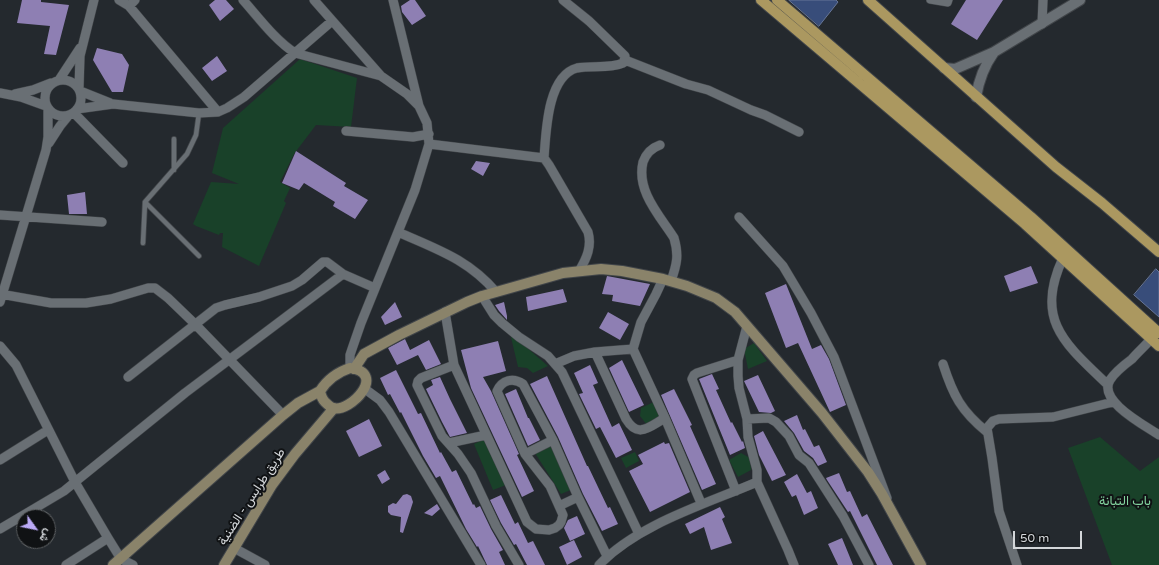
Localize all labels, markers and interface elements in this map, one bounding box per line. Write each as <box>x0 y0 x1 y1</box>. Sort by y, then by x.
street label: طريق طرابس - الضنية <box>215 446 289 548</box>
park label: باب التبانة <box>1099 494 1151 510</box>
north arrow <box>16 509 56 549</box>
scale bar <box>1015 523 1084 549</box>
text: ش <box>37 526 55 544</box>
text: 50 m <box>1020 531 1049 545</box>

